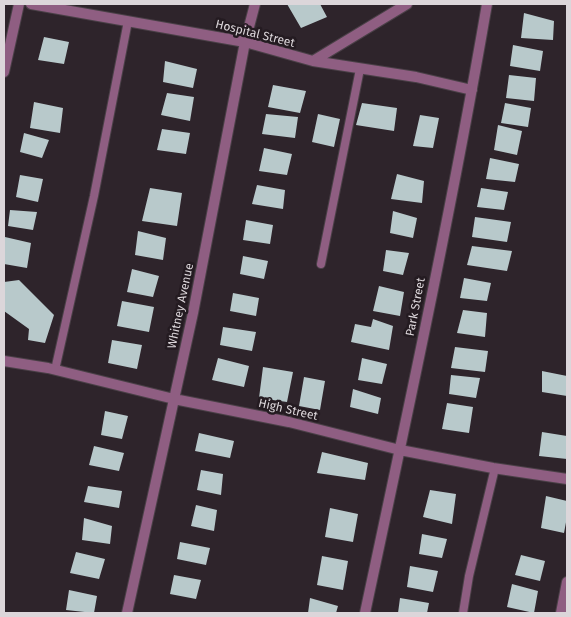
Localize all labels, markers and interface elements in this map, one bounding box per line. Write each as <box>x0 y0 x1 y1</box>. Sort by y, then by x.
street label: Hospital Street <box>214 17 296 51</box>
street label: Whitney Avenue <box>165 262 197 350</box>
street label: Park Street <box>403 276 429 338</box>
street label: High Street <box>257 396 319 424</box>

